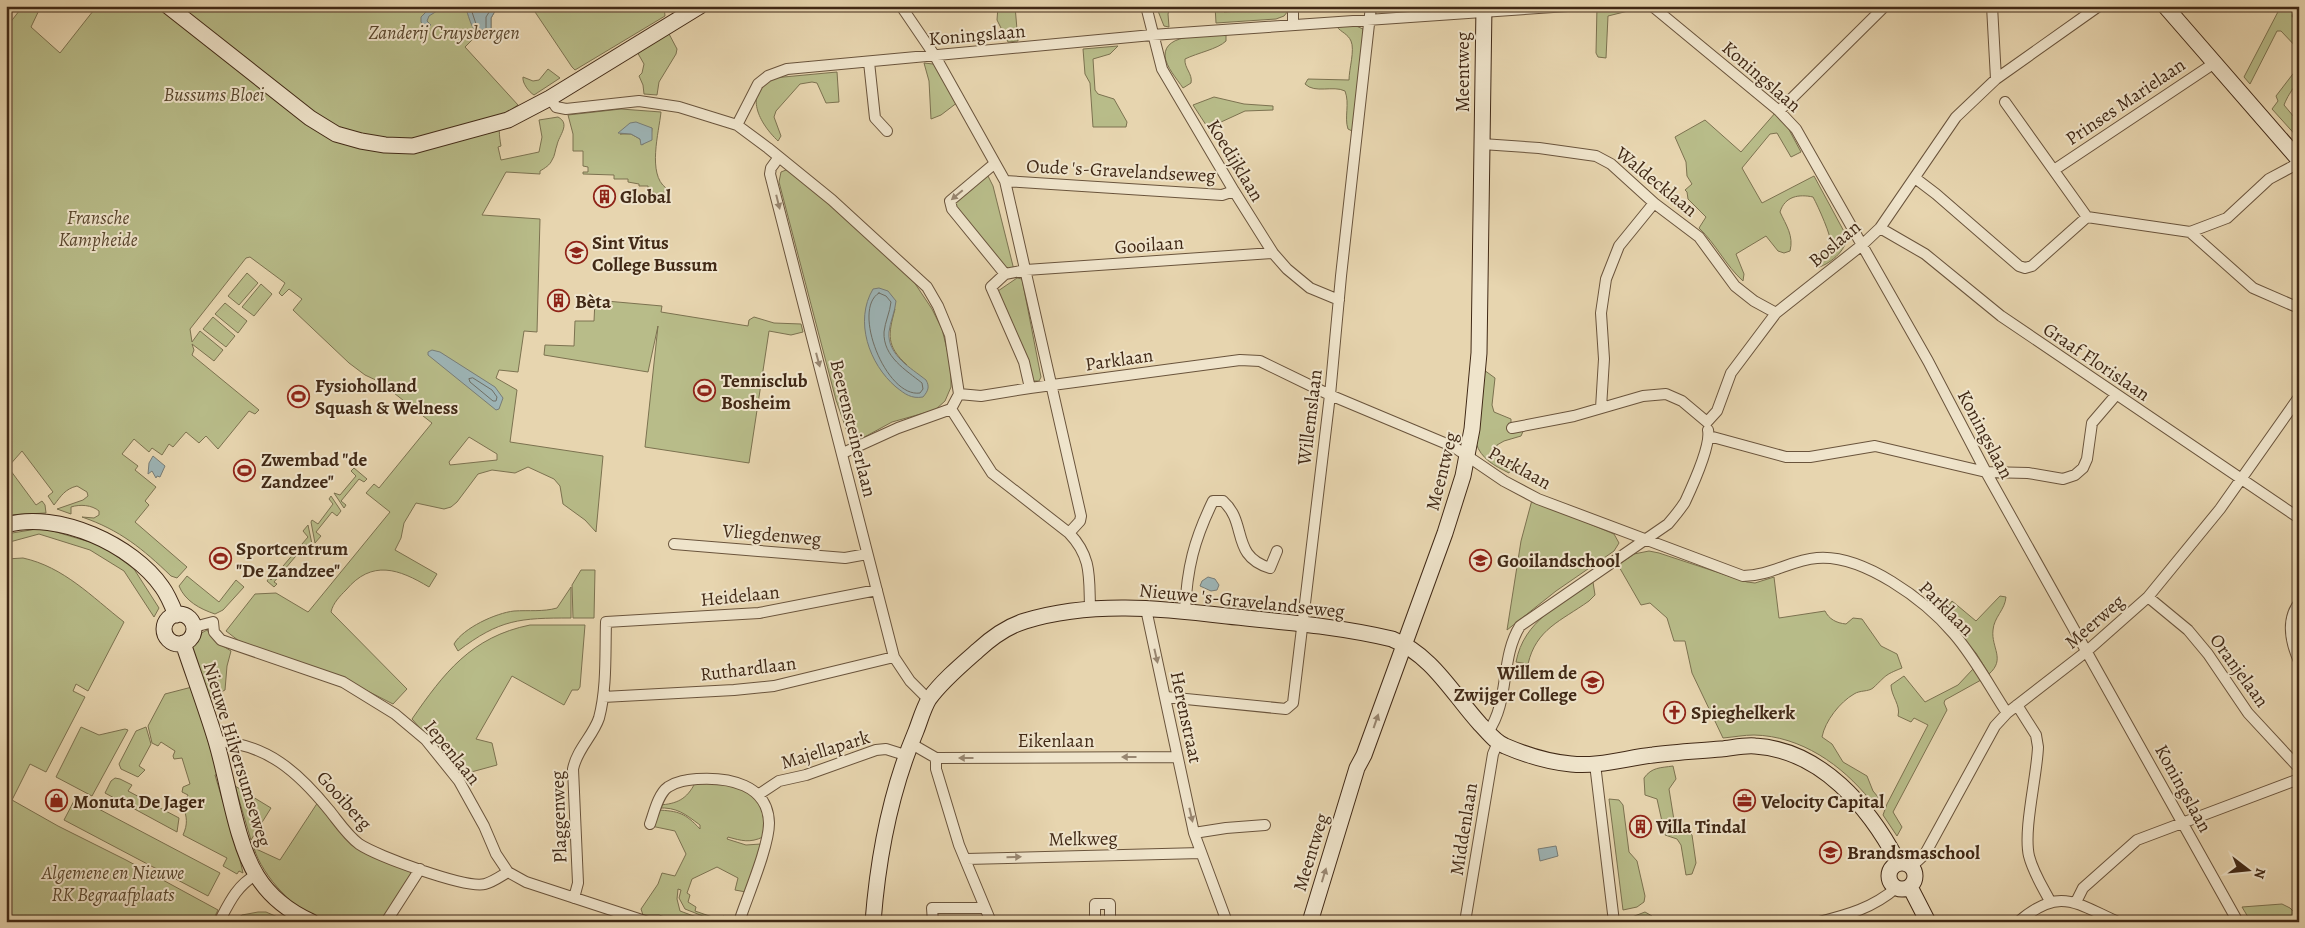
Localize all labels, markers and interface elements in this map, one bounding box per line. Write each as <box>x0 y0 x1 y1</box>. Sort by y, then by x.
street label: Koningslaan <box>928 18 1026 52</box>
park label: Zanderij Cruysbergen <box>368 20 520 46</box>
street label: Meentweg <box>1450 31 1476 112</box>
street label: Koningslaan <box>1716 35 1806 118</box>
street label: Prinses Marielaan <box>2060 52 2191 152</box>
park label: Bussums Bloei <box>163 82 265 108</box>
street label: Koedijklaan <box>1200 114 1270 207</box>
street label: Waldecklaan <box>1609 140 1703 223</box>
street label: Oude 's-Gravelandseweg <box>1026 153 1217 189</box>
building icon: Global <box>592 184 616 208</box>
place label: Global <box>620 184 671 210</box>
one-way arrow <box>951 189 963 200</box>
one-way arrow <box>774 195 782 210</box>
park label: Fransche Kampheide <box>58 205 138 253</box>
street label: Boslaan <box>1803 214 1866 273</box>
place label: Sint Vitus College Bussum <box>592 230 718 278</box>
street label: Gooilaan <box>1114 230 1185 260</box>
school or university icon: Sint Vitus College Bussum <box>564 241 588 265</box>
building icon: Bèta <box>547 289 571 313</box>
place label: Bèta <box>575 289 612 315</box>
street label: Graaf Florislaan <box>2038 316 2155 407</box>
street label: Parklaan <box>1083 342 1155 378</box>
one-way arrow <box>815 352 823 367</box>
street label: Beerensteinerlaan <box>823 357 883 500</box>
place label: Tennisclub Bosheim <box>721 368 808 416</box>
street label: Willemslaan <box>1291 368 1329 467</box>
place label: Fysioholland Squash & Welness <box>315 373 459 421</box>
sports icon: Tennisclub Bosheim <box>693 379 717 403</box>
sports icon: Fysioholland Squash & Welness <box>287 384 311 408</box>
street label: Koningslaan <box>1951 386 2019 483</box>
street label: Meentweg <box>1420 429 1464 513</box>
street label: Parklaan <box>1483 440 1556 496</box>
place label: Zwembad "de Zandzee" <box>261 447 368 495</box>
sports icon: Zwembad "de Zandzee" <box>233 458 257 482</box>
street label: Vliegdenweg <box>721 518 823 552</box>
place label: Sportcentrum "De Zandzee" <box>236 536 348 584</box>
sports icon: Sportcentrum "De Zandzee" <box>208 547 232 571</box>
school or university icon: Gooilandschool <box>1469 548 1493 572</box>
place label: Gooilandschool <box>1497 548 1620 574</box>
street label: Parklaan <box>1913 575 1980 642</box>
street label: Nieuwe 's-Gravelandseweg <box>1138 577 1346 625</box>
street label: Heidelaan <box>699 579 781 613</box>
street label: Meerweg <box>2059 588 2130 655</box>
street label: Oranjelaan <box>2204 628 2275 713</box>
one-way arrow <box>1152 649 1160 664</box>
street label: Ruthardlaan <box>699 650 798 688</box>
street label: Nieuwe Hilversumseweg <box>197 659 278 850</box>
place label: Willem de Zwijger College <box>1454 660 1577 708</box>
street label: Herenstraat <box>1164 669 1208 766</box>
school or university icon: Willem de Zwijger College <box>1581 671 1605 695</box>
church icon: Spieghelkerk <box>1663 700 1687 724</box>
place label: Spieghelkerk <box>1691 700 1795 726</box>
one-way arrow <box>1373 714 1380 729</box>
street label: Iepenlaan <box>418 715 486 791</box>
street label: Majellapark <box>778 724 873 776</box>
street label: Eikenlaan <box>1018 728 1094 754</box>
street label: Koningslaan <box>2148 740 2218 837</box>
one-way arrow <box>1120 753 1136 761</box>
one-way arrow <box>958 754 974 762</box>
street label: Gooiberg <box>311 765 378 836</box>
street label: Plaggenweg <box>544 770 574 864</box>
street label: Middenlaan <box>1444 781 1484 877</box>
shop icon: Monuta De Jager <box>45 789 69 813</box>
place label: Monuta De Jager <box>73 789 205 815</box>
office icon: Velocity Capital <box>1733 789 1757 813</box>
place label: Velocity Capital <box>1760 789 1884 815</box>
one-way arrow <box>1187 808 1195 824</box>
street label: Meentweg <box>1287 810 1335 895</box>
building icon: Villa Tindal <box>1628 814 1652 838</box>
place label: Villa Tindal <box>1655 814 1746 840</box>
street label: Melkweg <box>1048 825 1118 853</box>
school or university icon: Brandsmaschool <box>1819 840 1843 864</box>
place label: Brandsmaschool <box>1847 840 1980 866</box>
north arrow <box>2222 846 2272 896</box>
one-way arrow <box>1007 853 1023 861</box>
park label: Algemene en Nieuwe RK Begraafplaats <box>41 860 184 908</box>
text: N <box>2249 866 2271 881</box>
one-way arrow <box>1321 868 1329 883</box>

